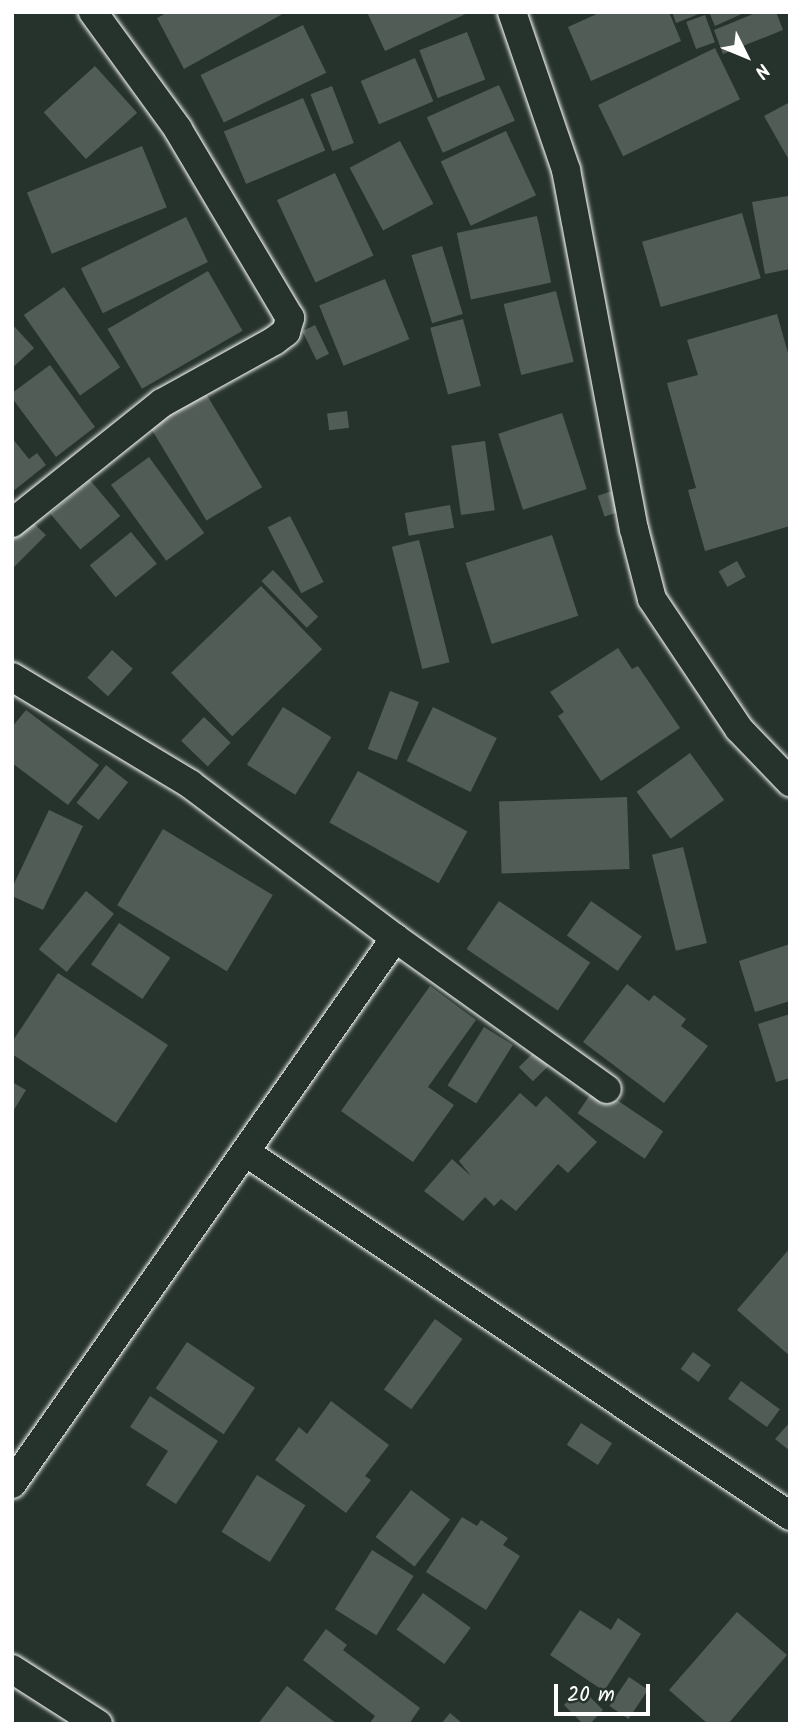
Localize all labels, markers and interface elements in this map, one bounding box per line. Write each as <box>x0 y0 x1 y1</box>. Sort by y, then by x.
north arrow <box>711 21 781 91</box>
text: N <box>746 56 776 85</box>
scale bar <box>557 1670 653 1714</box>
text: 20 m <box>567 1679 615 1712</box>

